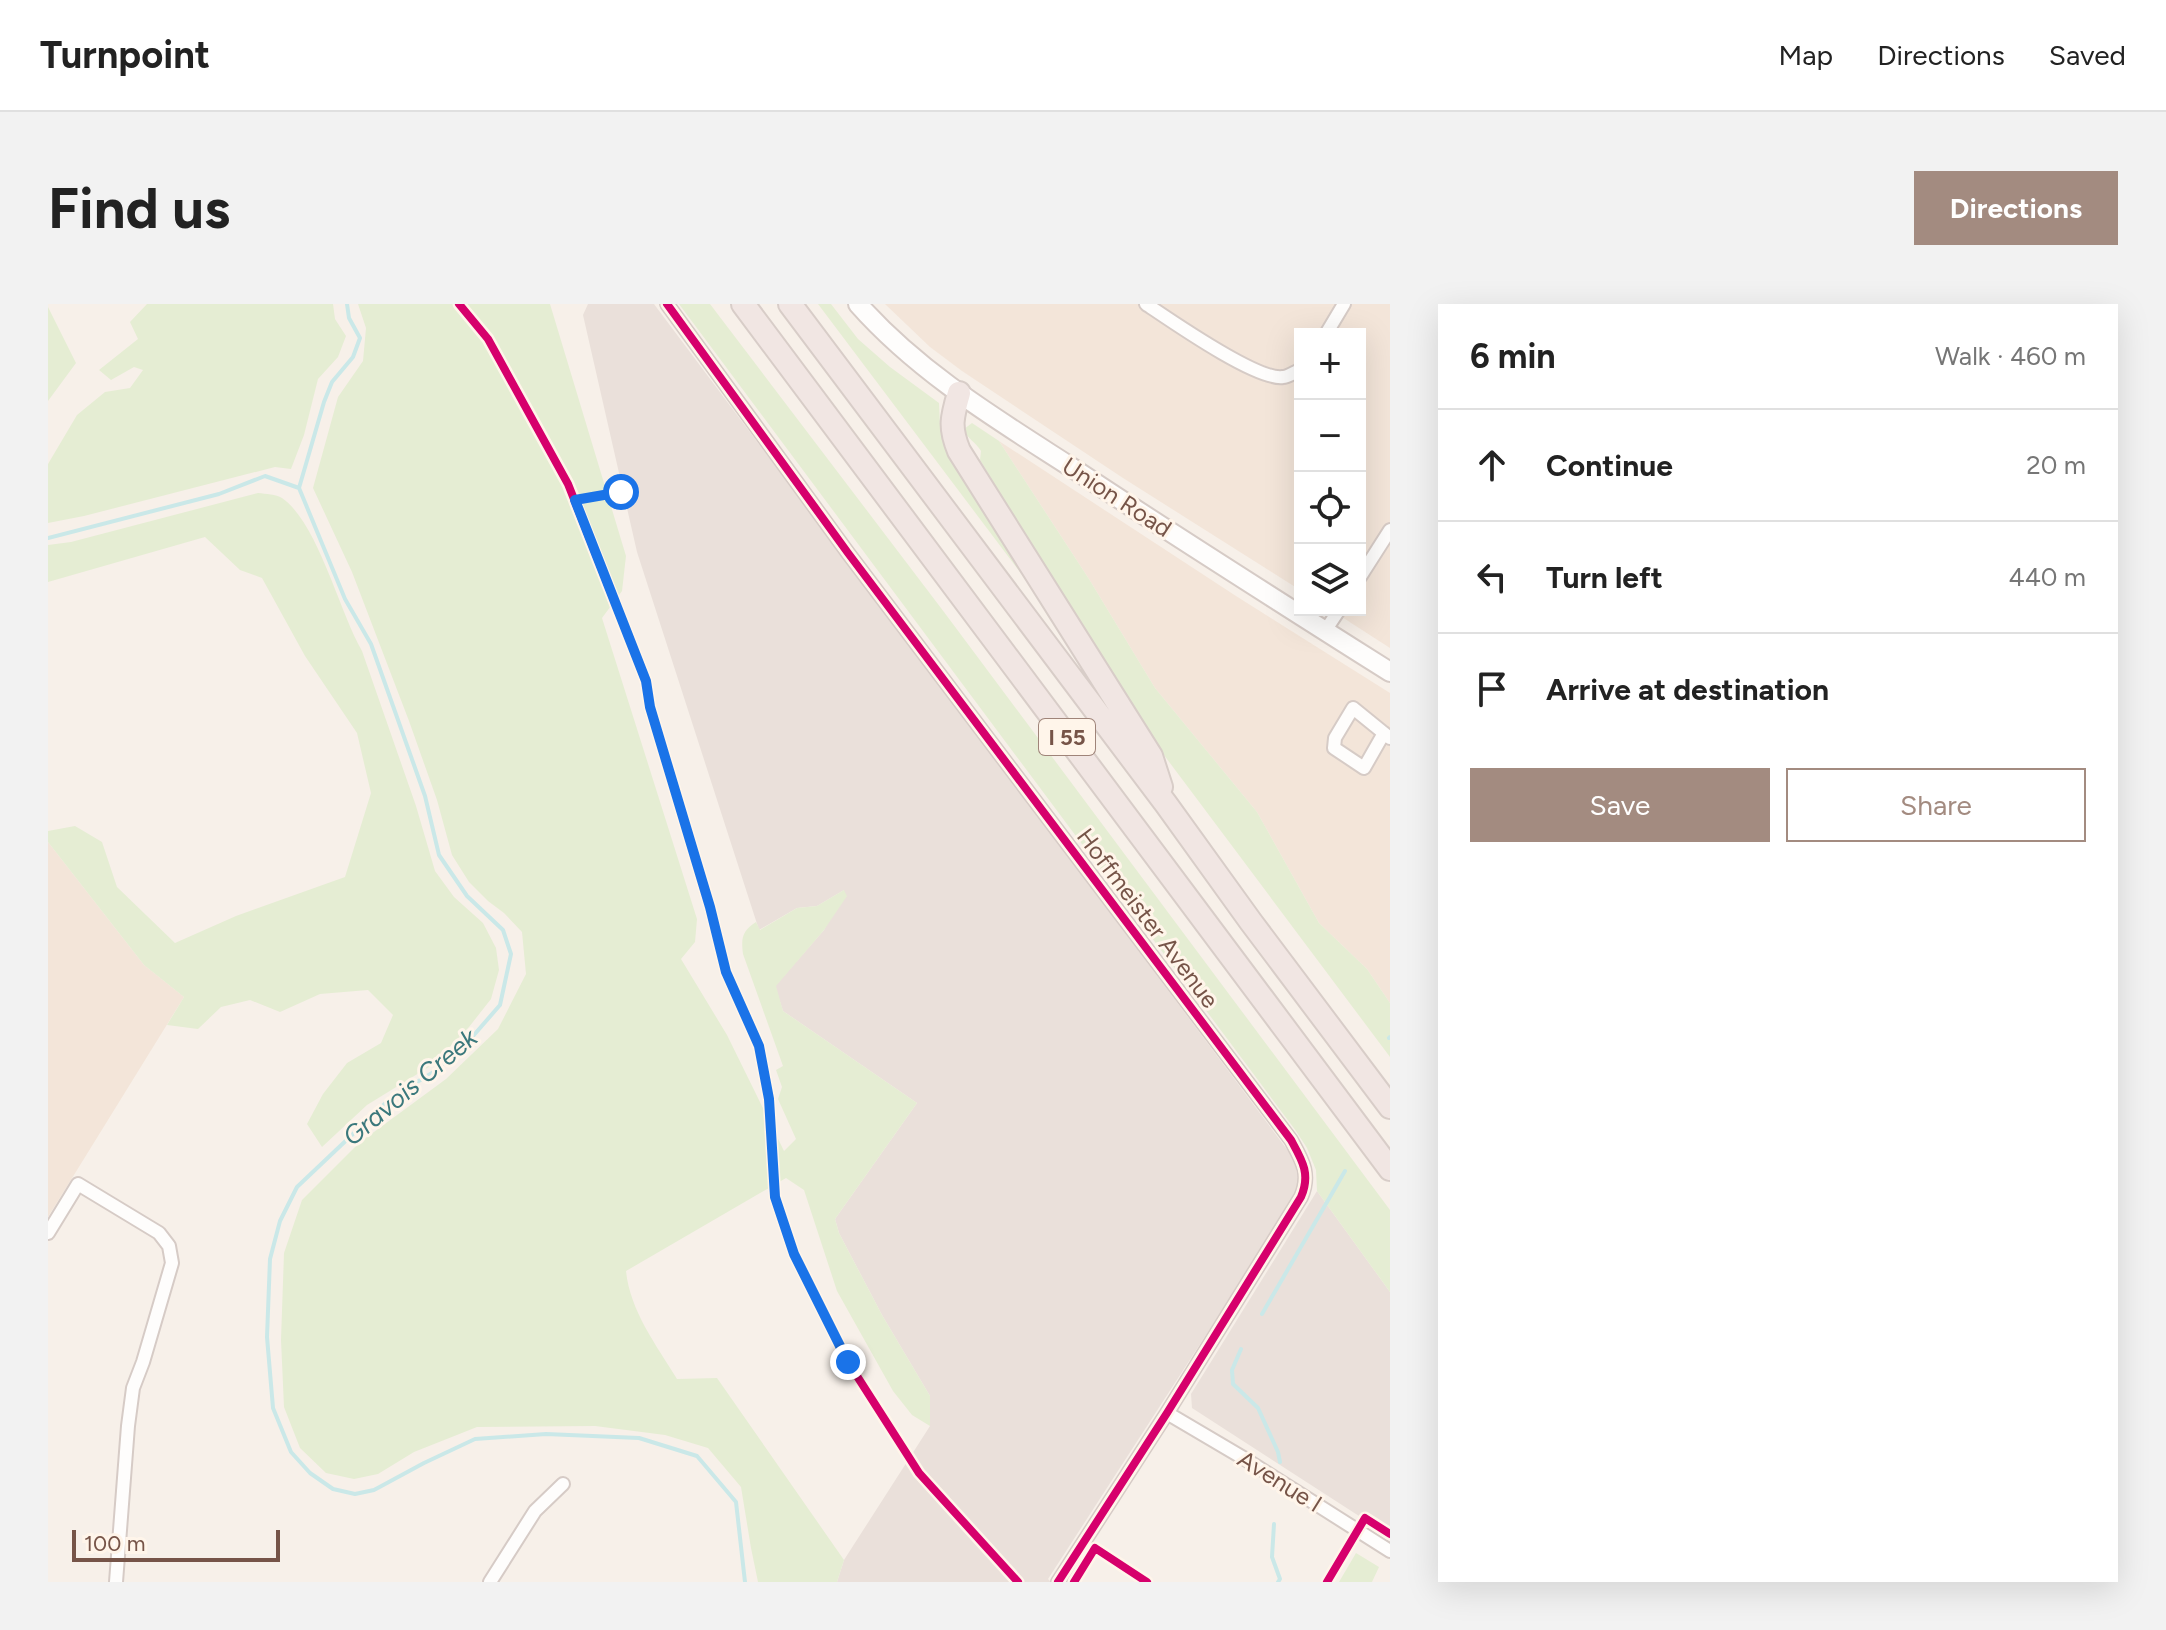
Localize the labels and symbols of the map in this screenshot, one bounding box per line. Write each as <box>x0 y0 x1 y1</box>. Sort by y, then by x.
street label: Union Road <box>1057 451 1177 543</box>
route start <box>603 474 639 510</box>
road number: I 55 <box>1039 719 1095 755</box>
street label: Hoffmeister Avenue <box>1071 823 1225 1013</box>
water label: Gravois Creek <box>336 1021 485 1152</box>
route end <box>830 1344 866 1380</box>
street label: Avenue I <box>1233 1444 1327 1518</box>
scale bar <box>72 1526 280 1562</box>

